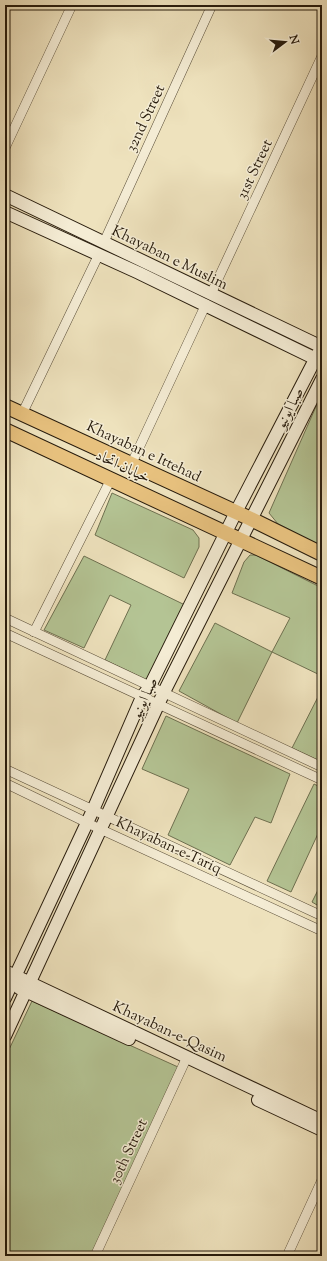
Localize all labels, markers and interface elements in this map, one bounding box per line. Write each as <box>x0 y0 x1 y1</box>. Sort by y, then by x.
north arrow <box>265 22 305 62</box>
text: N <box>284 32 303 46</box>
street label: 32nd Street <box>122 81 171 156</box>
street label: 31st Street <box>232 136 278 203</box>
street label: Khayaban e Muslim <box>108 221 232 296</box>
street label: صبا ایونیو <box>270 384 310 435</box>
street label: Khayaban e Ittehad <box>83 417 204 488</box>
street label: خیابان اتحاد <box>92 446 153 489</box>
street label: صبا ایونیو <box>126 674 164 725</box>
street label: Khayaban-e-Tariq <box>112 813 225 880</box>
street label: Khayaban-e-Qasim <box>109 997 230 1068</box>
street label: 30th Street <box>105 1116 154 1188</box>

